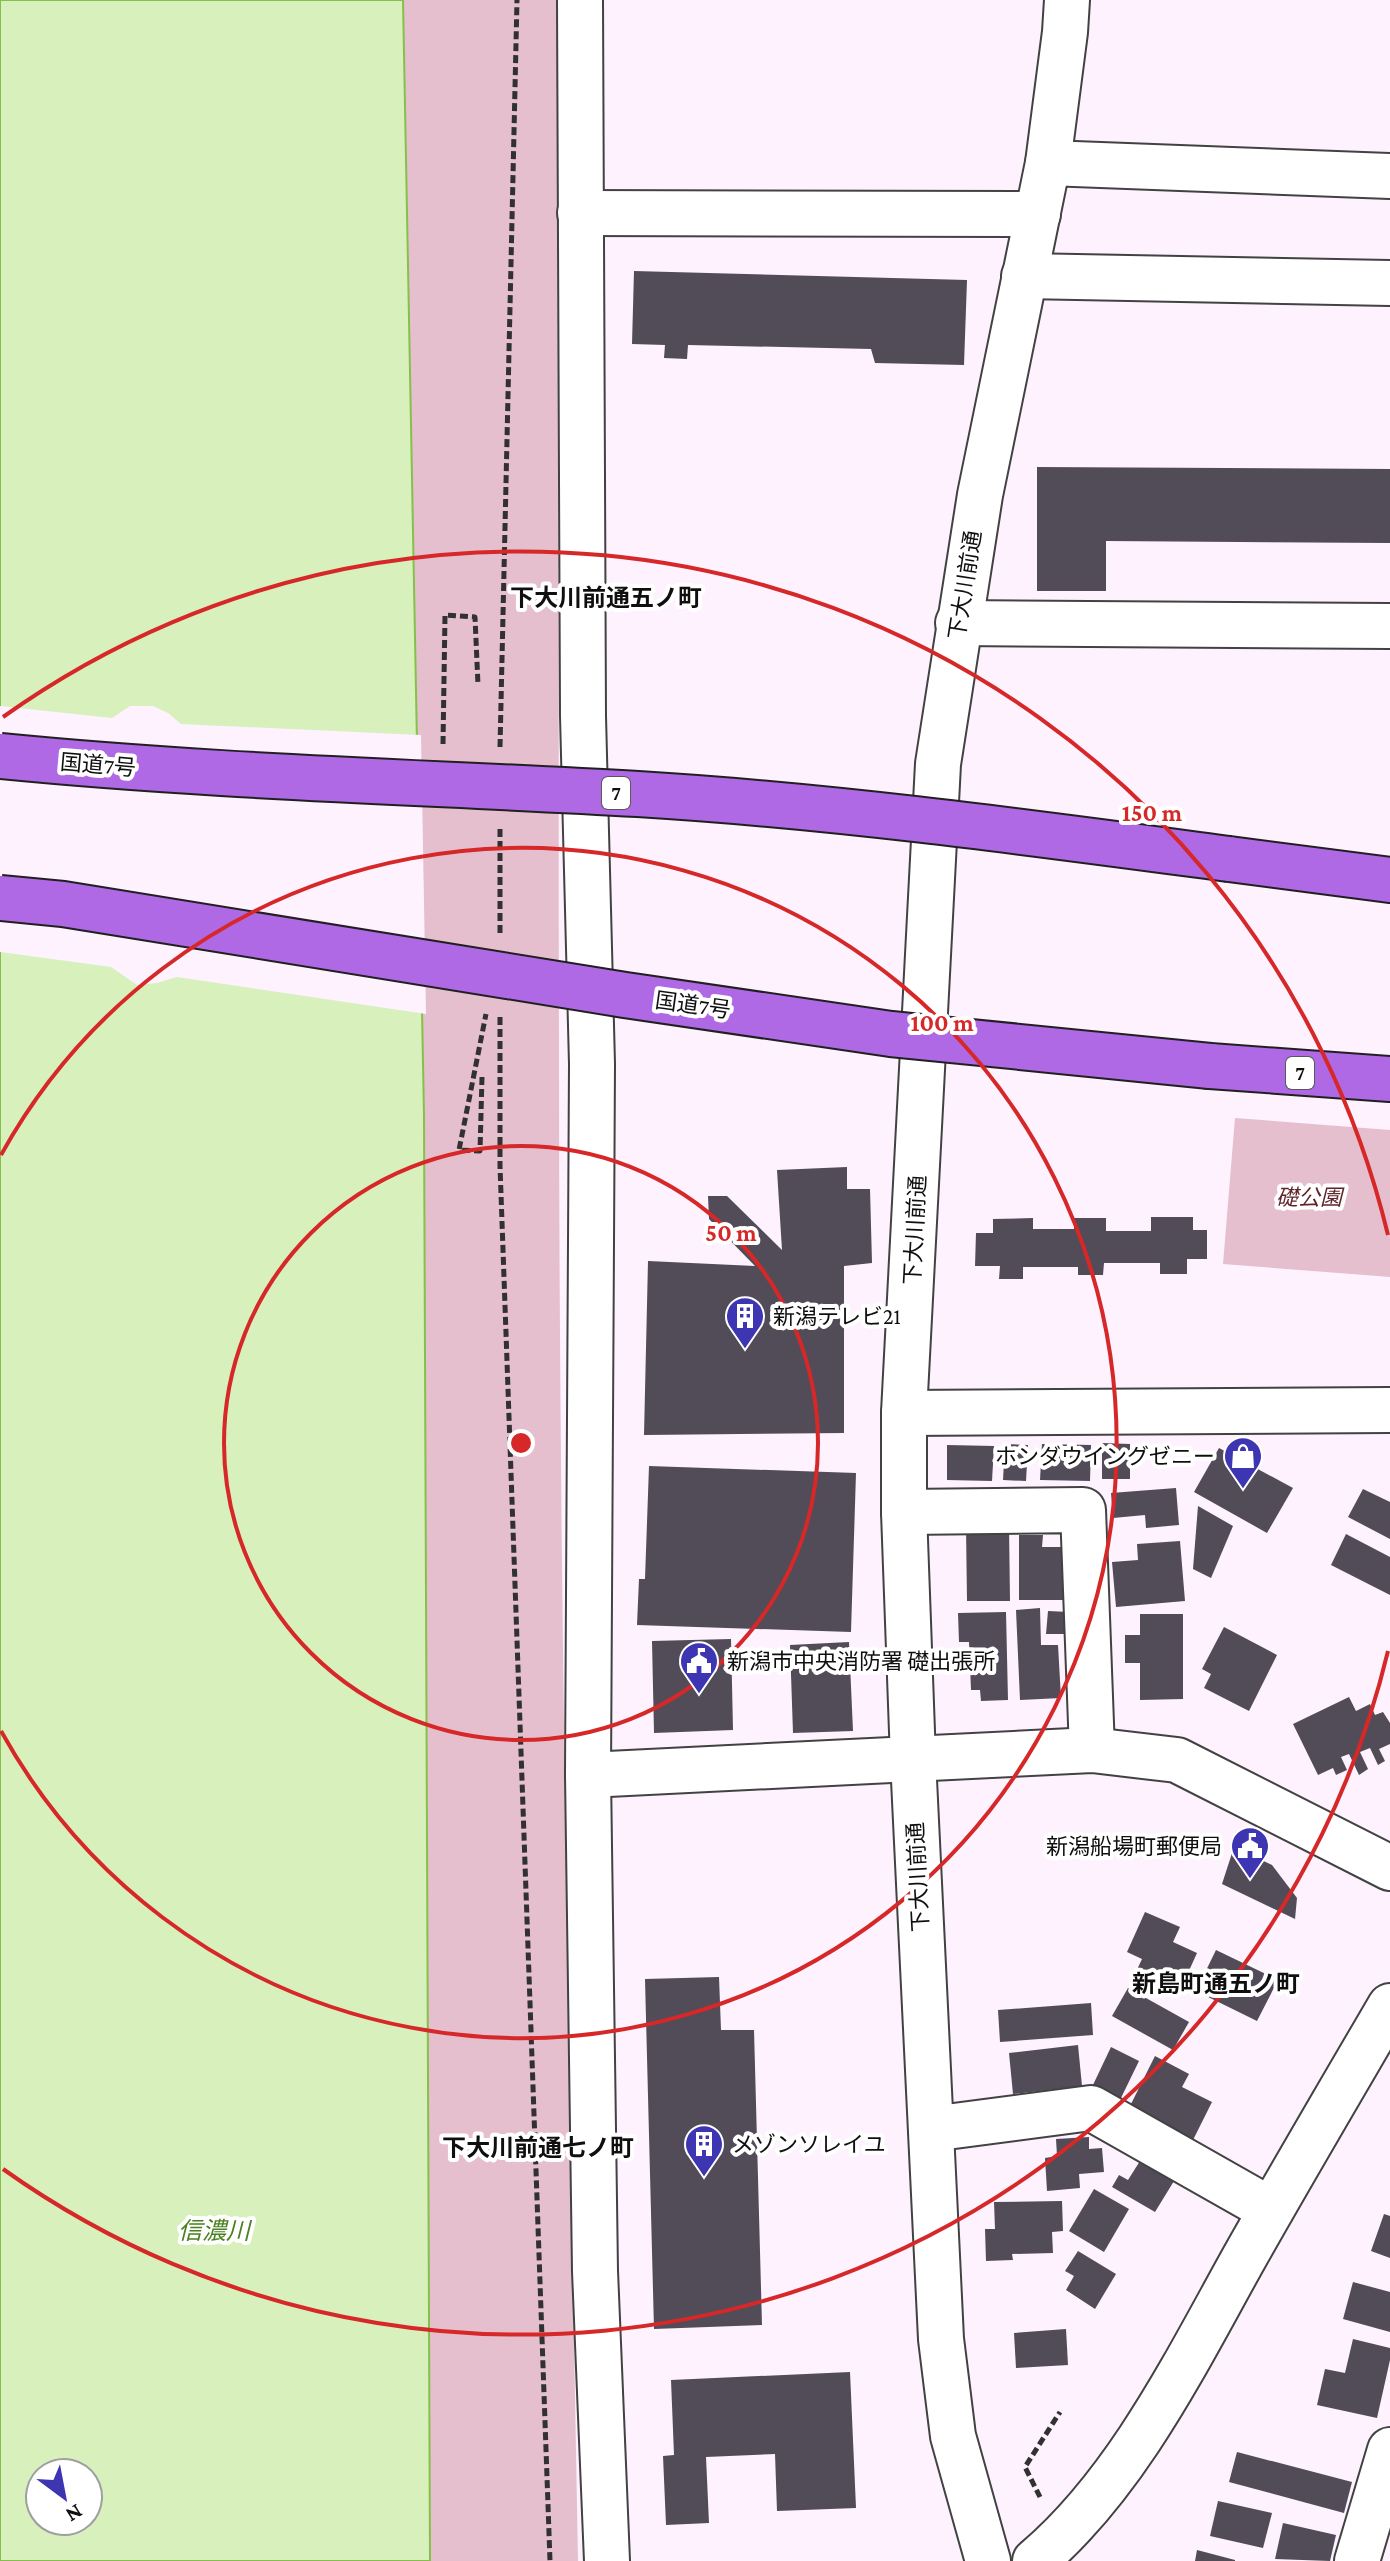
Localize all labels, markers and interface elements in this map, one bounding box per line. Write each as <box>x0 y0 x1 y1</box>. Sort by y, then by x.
street label: 下大川前通 <box>944 529 986 641</box>
district label: 下大川前通五ノ町 <box>510 584 702 611</box>
street label: 国道7号 <box>59 749 137 781</box>
road number: 7 <box>602 777 630 809</box>
text: 150 m <box>1122 799 1183 826</box>
street label: 国道7号 <box>654 987 732 1023</box>
text: 100 m <box>910 1009 974 1036</box>
road number: 7 <box>1286 1057 1314 1089</box>
street label: 下大川前通 <box>900 1174 930 1286</box>
park label: 礎公園 <box>1276 1185 1345 1210</box>
text: 50 m <box>705 1219 757 1246</box>
building icon: 新潟テレビ21 <box>724 1295 766 1350</box>
place label: 新潟テレビ21 <box>773 1304 901 1329</box>
centre of rings <box>507 1429 535 1457</box>
shop icon: ホンダウイングゼニー <box>1222 1435 1264 1490</box>
place label: ホンダウイングゼニー <box>995 1444 1215 1469</box>
public building icon: 新潟市中央消防署 礎出張所 <box>678 1640 720 1695</box>
place label: 新潟市中央消防署 礎出張所 <box>727 1649 995 1674</box>
street label: 下大川前通 <box>903 1821 933 1933</box>
public building icon: 新潟船場町郵便局 <box>1229 1825 1271 1880</box>
place label: 新潟船場町郵便局 <box>1046 1834 1222 1859</box>
district label: 新島町通五ノ町 <box>1132 1970 1300 1997</box>
building icon: メゾンソレイユ <box>683 2123 725 2178</box>
place label: メゾンソレイユ <box>732 2132 886 2157</box>
district label: 下大川前通七ノ町 <box>442 2134 634 2161</box>
water label: 信濃川 <box>178 2217 253 2244</box>
north arrow <box>24 2457 104 2537</box>
text: N <box>61 2499 87 2528</box>

